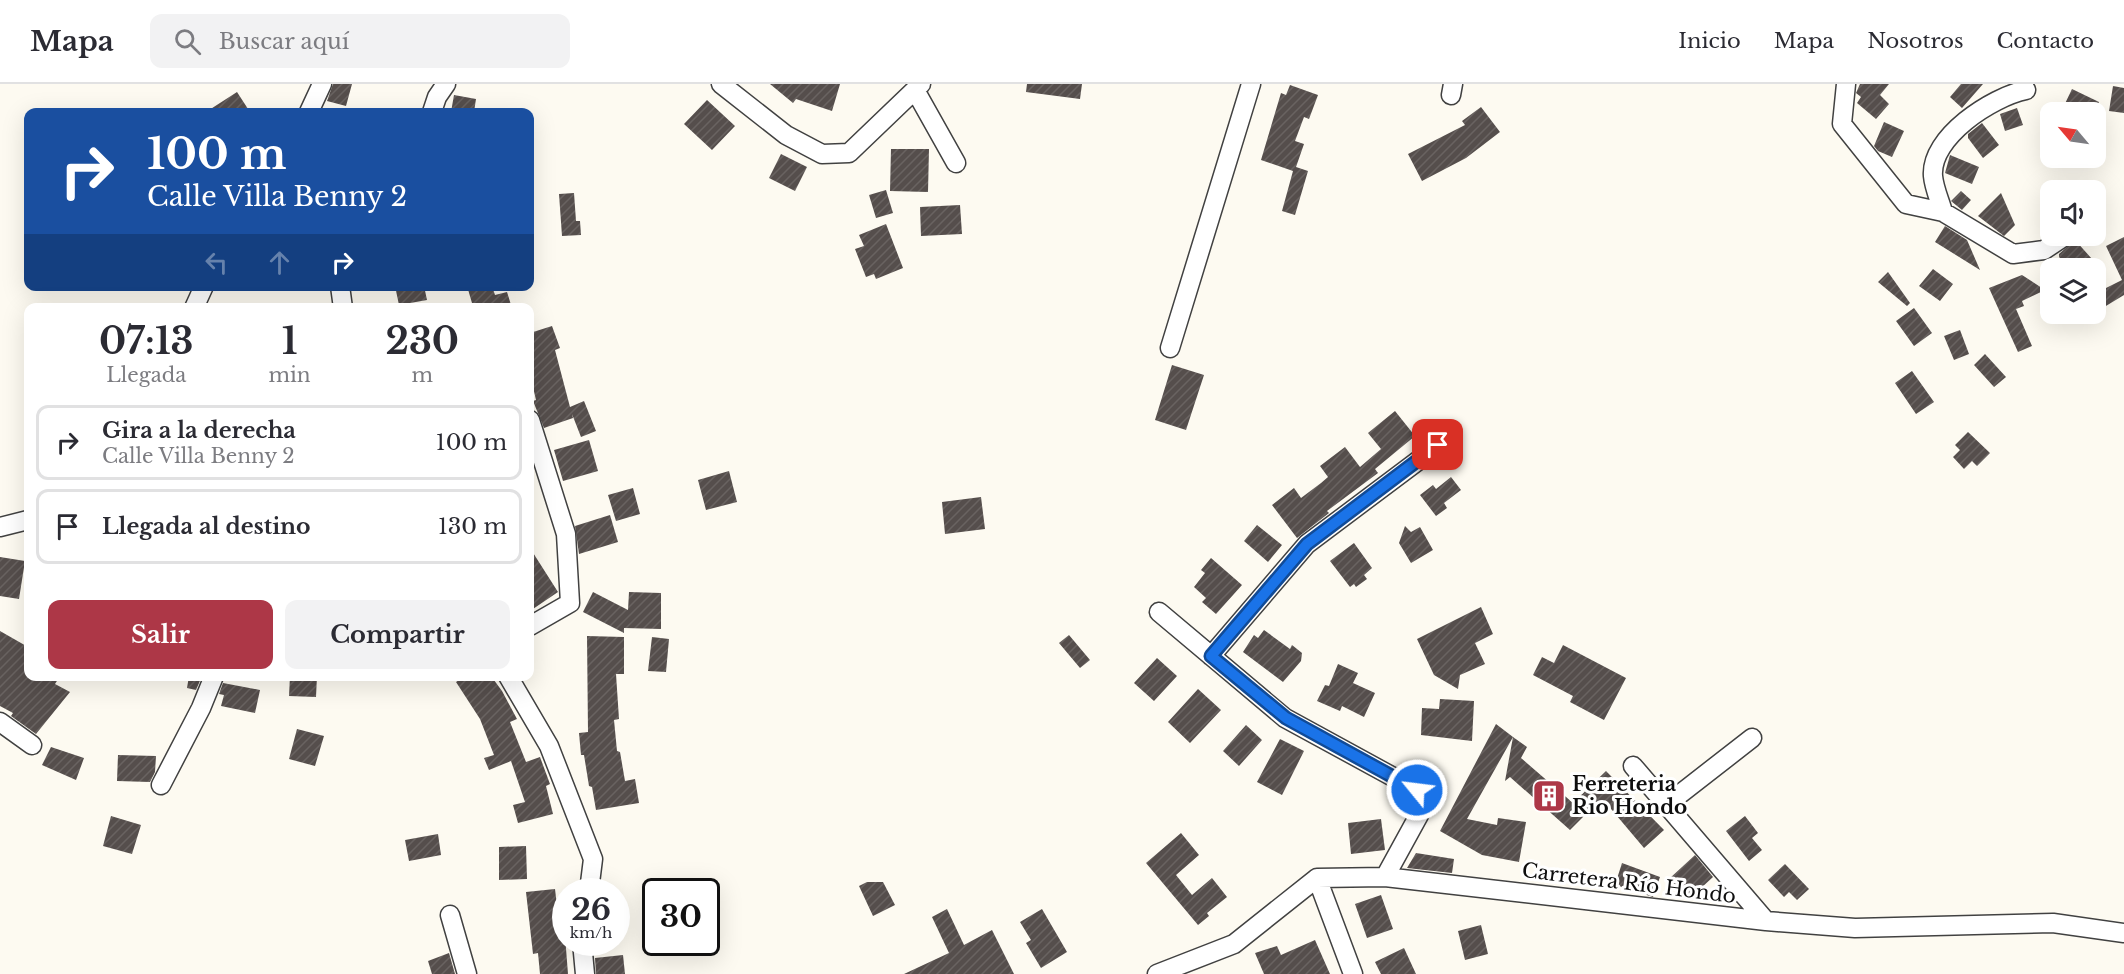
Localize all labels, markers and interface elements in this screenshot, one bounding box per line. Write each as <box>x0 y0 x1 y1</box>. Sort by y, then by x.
search box <box>150 14 570 68</box>
text: Mapa <box>30 24 114 59</box>
icon: search <box>171 25 204 58</box>
text: Buscar aquí <box>219 28 349 55</box>
text: Inicio <box>1678 28 1741 54</box>
text: Mapa <box>1774 28 1834 54</box>
text: Nosotros <box>1867 28 1963 54</box>
text: Contacto <box>1996 28 2094 54</box>
north arrow <box>2040 102 2106 168</box>
map controls <box>2040 102 2106 324</box>
text: 100 m <box>147 128 286 180</box>
icon: right <box>48 132 126 210</box>
text: Calle Villa Benny 2 <box>147 180 407 213</box>
button: sound <box>2040 180 2106 246</box>
icon: left <box>200 246 233 279</box>
icon: ahead <box>263 246 296 279</box>
icon: right <box>326 246 359 279</box>
button: layers <box>2040 258 2106 324</box>
text: 07:13 <box>99 319 194 364</box>
text: 1 <box>282 319 297 364</box>
text: 230 <box>385 319 459 364</box>
text: Llegada <box>106 363 186 387</box>
text: min <box>268 363 311 387</box>
text: m <box>412 363 433 387</box>
text: Gira a la derecha <box>102 417 296 444</box>
pin <box>1412 419 1463 470</box>
icon: right <box>51 426 84 459</box>
icon: arrive <box>1421 428 1454 461</box>
text: 100 m <box>436 429 507 456</box>
text: Calle Villa Benny 2 <box>102 444 295 468</box>
icon: arrive <box>51 510 84 543</box>
text: Llegada al destino <box>102 513 311 540</box>
text: 130 m <box>438 513 507 540</box>
button: Salir <box>48 600 273 669</box>
button: Compartir <box>285 600 510 669</box>
position arrow <box>1385 758 1449 822</box>
place label: Ferreteria Rio Hondo <box>1572 772 1687 819</box>
building icon: Ferreteria Rio Hondo <box>1531 778 1567 814</box>
street label: Carretera Río Hondo <box>1521 858 1737 908</box>
speed limit sign: 30 <box>642 878 720 956</box>
text: 26 <box>571 891 611 928</box>
text: km/h <box>570 923 612 942</box>

